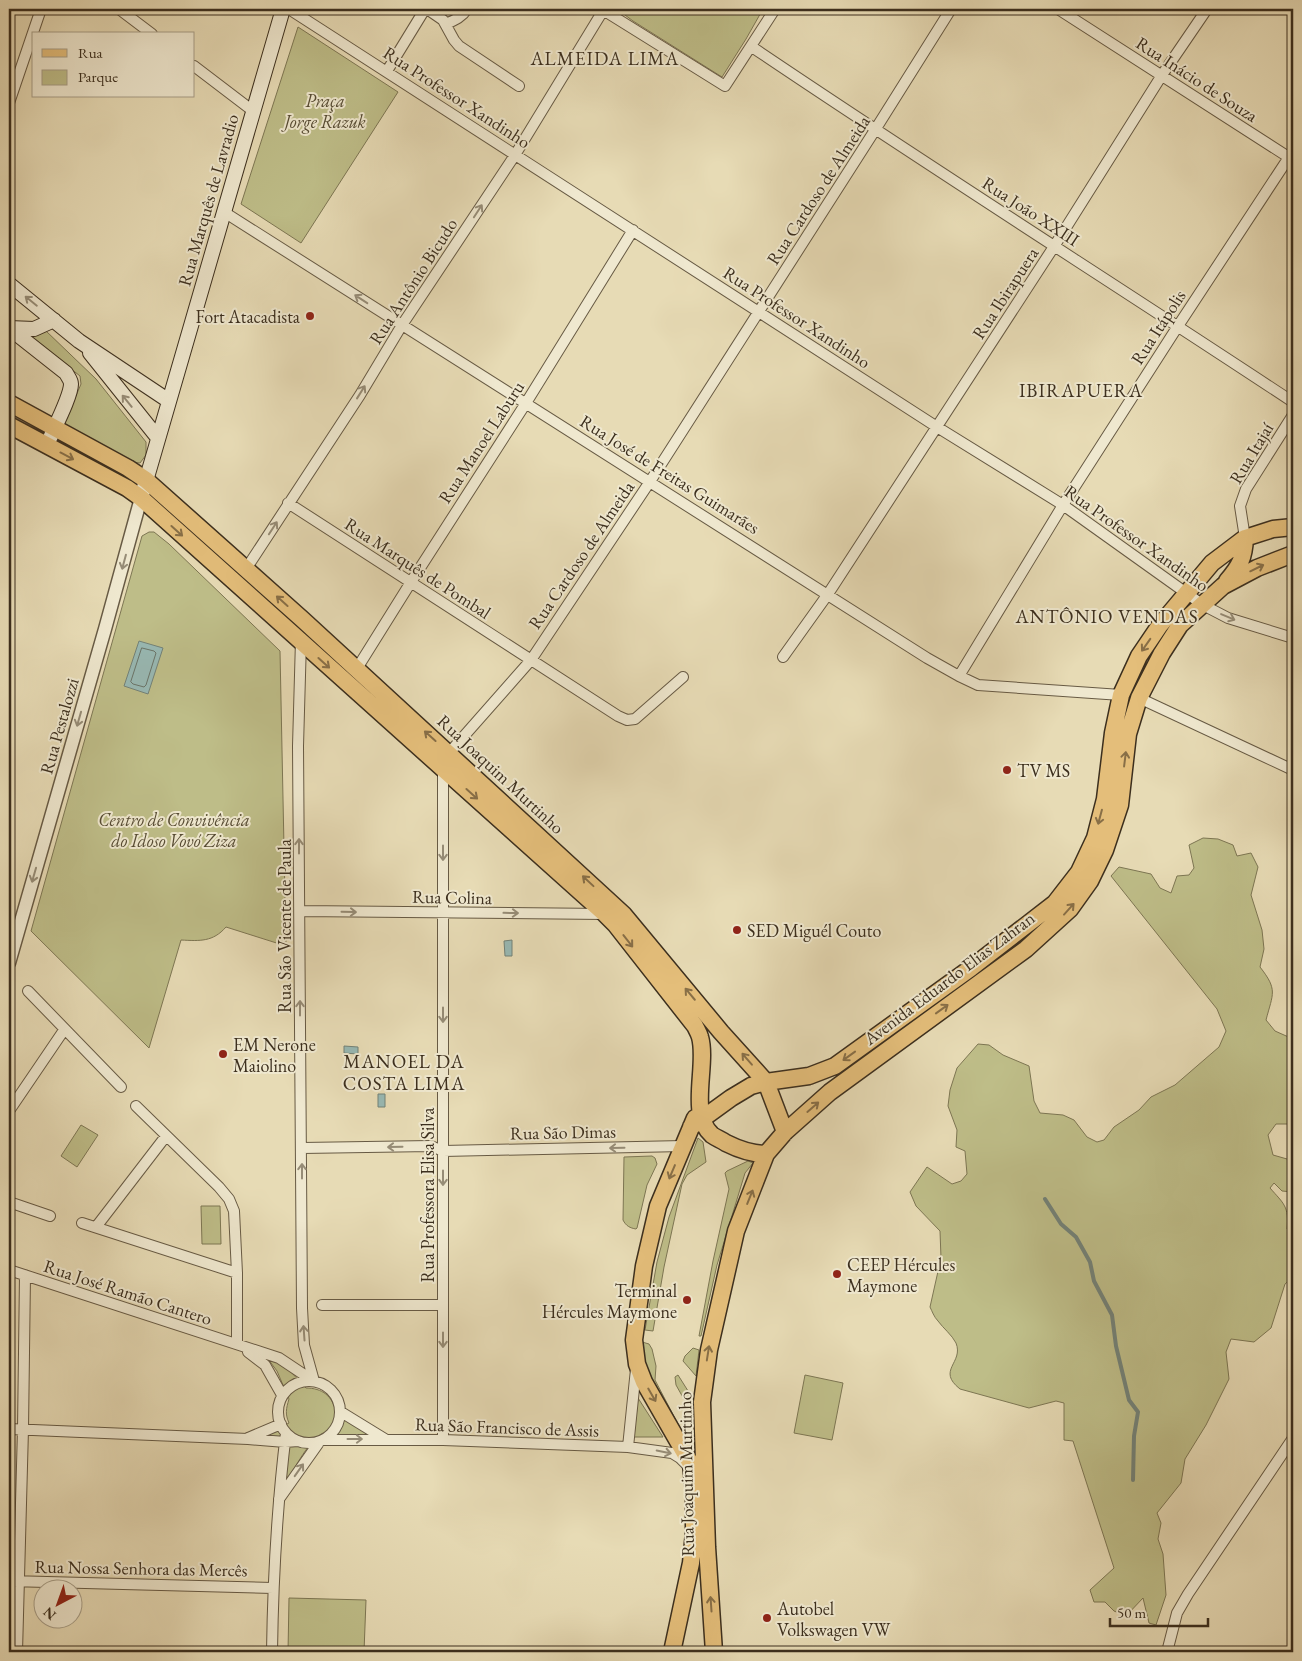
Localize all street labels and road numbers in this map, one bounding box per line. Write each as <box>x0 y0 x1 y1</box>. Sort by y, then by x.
street label: Rua Inácio de Souza <box>1132 31 1263 127</box>
street label: Rua Professor Xandinho <box>379 41 535 153</box>
street label: Rua Cardoso de Almeida <box>761 110 875 269</box>
street label: Rua Marquês de Lavradio <box>172 111 244 289</box>
street label: Rua João XXIII <box>978 171 1084 251</box>
street label: Rua Antônio Bicudo <box>364 214 462 348</box>
street label: Rua Ibirapuera <box>967 242 1044 343</box>
street label: Rua Professor Xandinho <box>719 261 875 373</box>
street label: Rua Itápolis <box>1125 285 1191 369</box>
street label: Rua Manoel Laburu <box>433 376 529 508</box>
street label: Rua José de Freitas Guimarães <box>576 409 764 539</box>
street label: Rua Itajaí <box>1224 418 1279 488</box>
street label: Rua Cardoso de Almeida <box>523 476 640 633</box>
street label: Rua Professor Xandinho <box>1060 480 1214 597</box>
street label: Rua Marquês de Pombal <box>341 512 495 624</box>
street label: Rua Pestalozzi <box>34 675 84 777</box>
street label: Rua Joaquim Murtinho <box>433 709 569 839</box>
street label: Rua São Vicente de Paula <box>273 838 296 1013</box>
street label: Rua Colina <box>412 885 493 909</box>
street label: Avenida Eduardo Elias Zahran <box>858 906 1039 1050</box>
street label: Rua Professora Elisa Silva <box>416 1107 439 1282</box>
street label: Rua São Dimas <box>510 1120 616 1144</box>
street label: Rua José Ramão Cantero <box>41 1254 215 1330</box>
street label: Rua Joaquim Murtinho <box>673 1391 699 1557</box>
street label: Rua São Francisco de Assis <box>415 1412 600 1442</box>
street label: Rua Nossa Senhora das Mercês <box>34 1555 248 1581</box>

